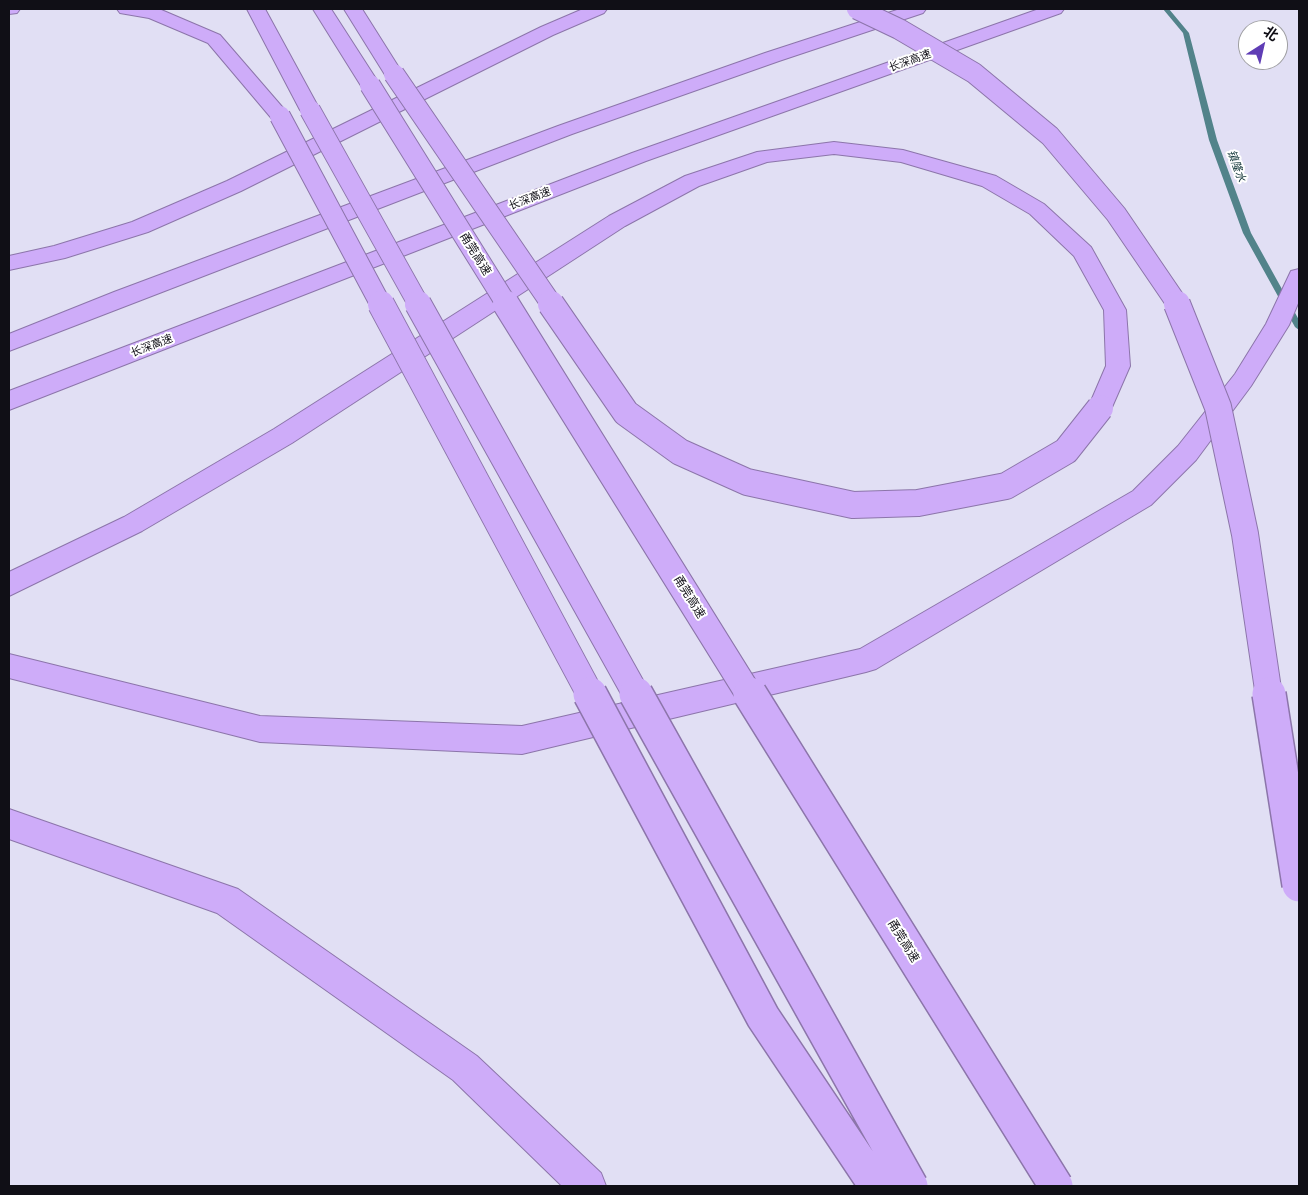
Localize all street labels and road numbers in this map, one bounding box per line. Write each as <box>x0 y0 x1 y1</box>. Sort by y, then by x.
street label: 长深高速 <box>887 47 933 75</box>
street label: 长深高速 <box>507 185 553 213</box>
street label: 甬莞高速 <box>456 230 494 278</box>
street label: 长深高速 <box>129 332 175 360</box>
street label: 甬莞高速 <box>670 573 708 621</box>
street label: 甬莞高速 <box>884 917 922 965</box>

